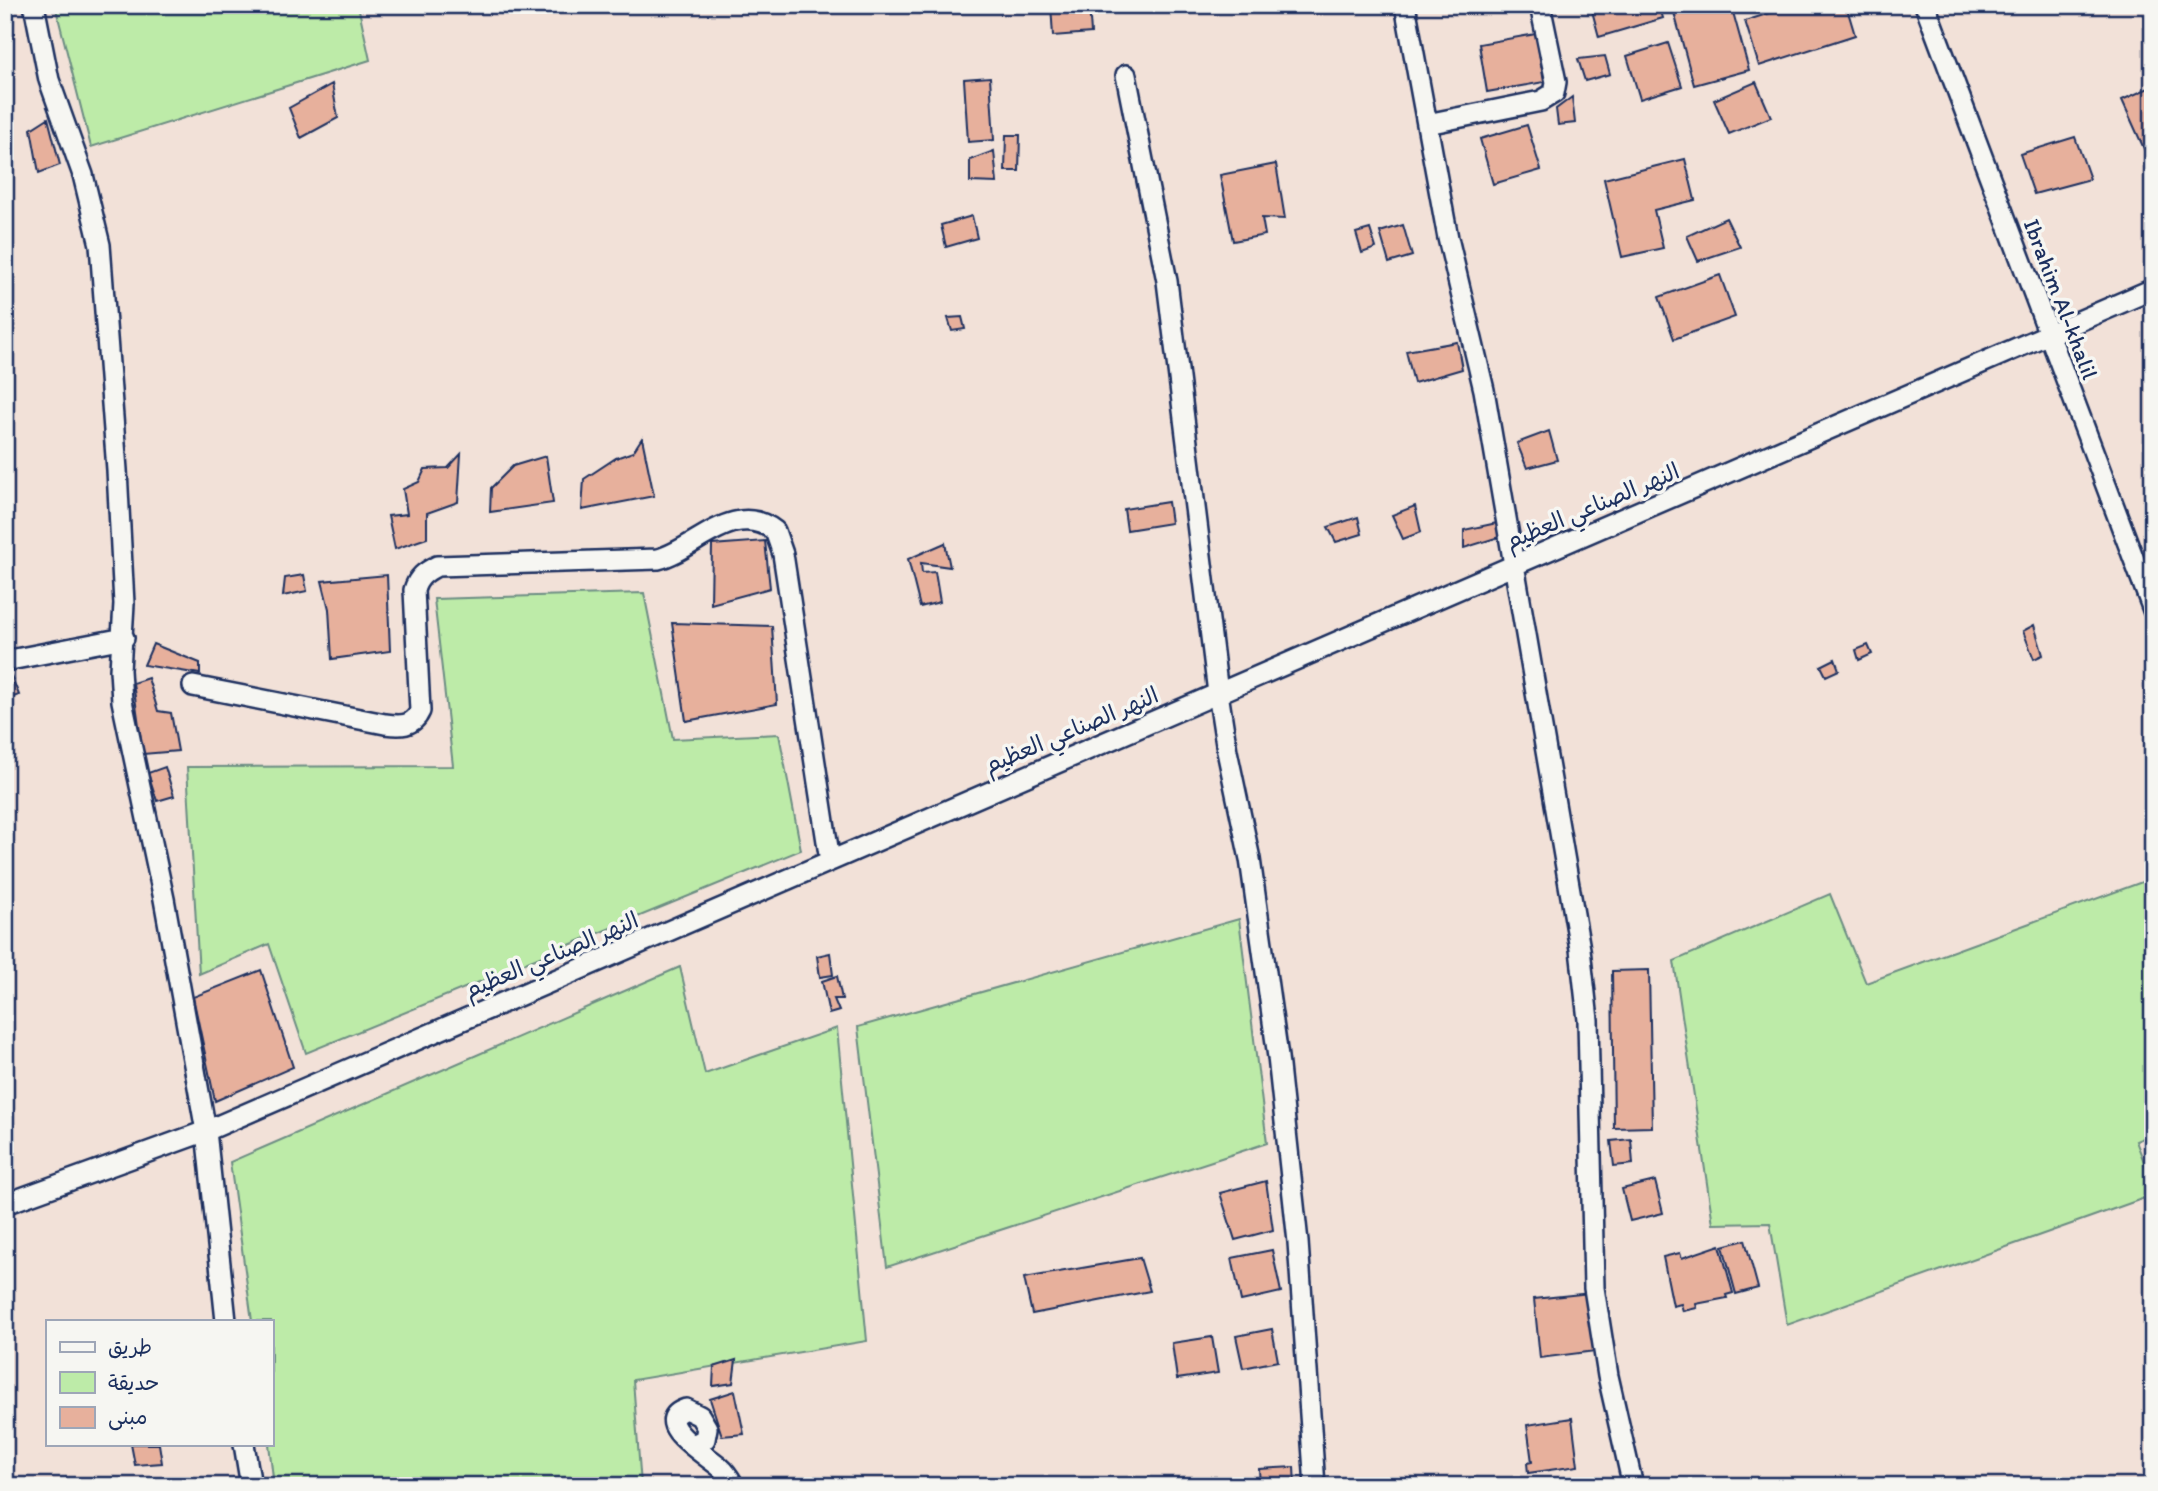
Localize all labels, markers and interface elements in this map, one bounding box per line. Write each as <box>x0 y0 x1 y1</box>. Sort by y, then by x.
street label: Ibrahim Al-khalil <box>2018 215 2105 384</box>
street label: النهر الصناعي العظيم <box>1501 457 1686 562</box>
street label: النهر الصناعي العظيم <box>980 681 1165 786</box>
street label: النهر الصناعي العظيم <box>460 906 645 1011</box>
legend <box>46 1320 273 1446</box>
text: طريق <box>108 1334 152 1359</box>
text: حديقة <box>108 1370 159 1395</box>
text: مبنى <box>108 1404 147 1431</box>

